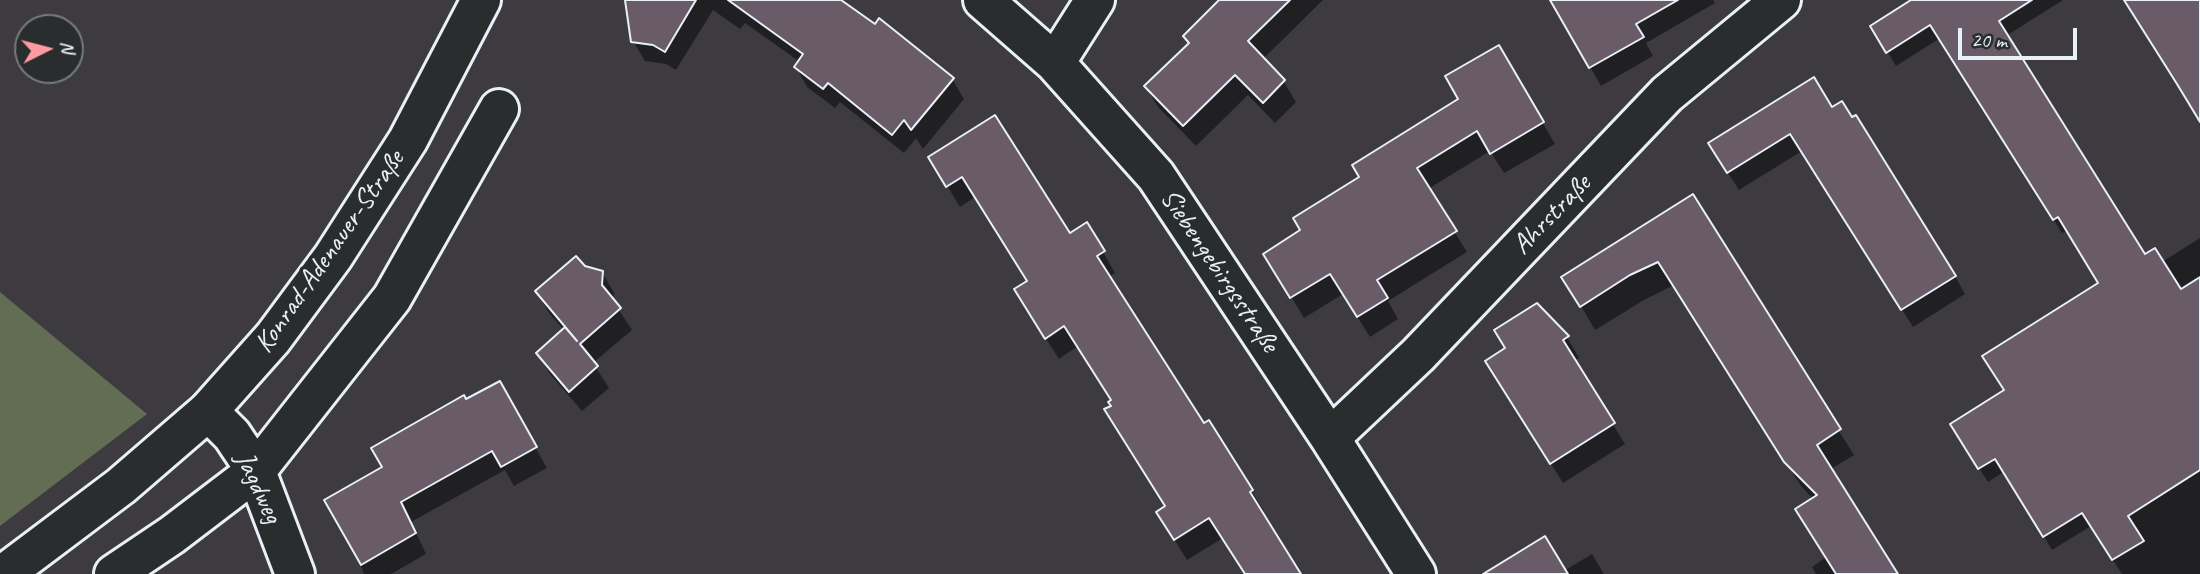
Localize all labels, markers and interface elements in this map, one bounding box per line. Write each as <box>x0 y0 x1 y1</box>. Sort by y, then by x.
north arrow <box>14 14 84 84</box>
scale bar <box>1962 14 2081 58</box>
text: 20 m <box>1971 27 2007 53</box>
text: N <box>55 40 80 54</box>
street label: Konrad-Adenauer-Straße <box>248 144 412 360</box>
street label: Ahrstraße <box>1506 168 1598 262</box>
street label: Siebengebirgsstraße <box>1152 183 1286 359</box>
street label: Jagdweg <box>227 447 289 529</box>

